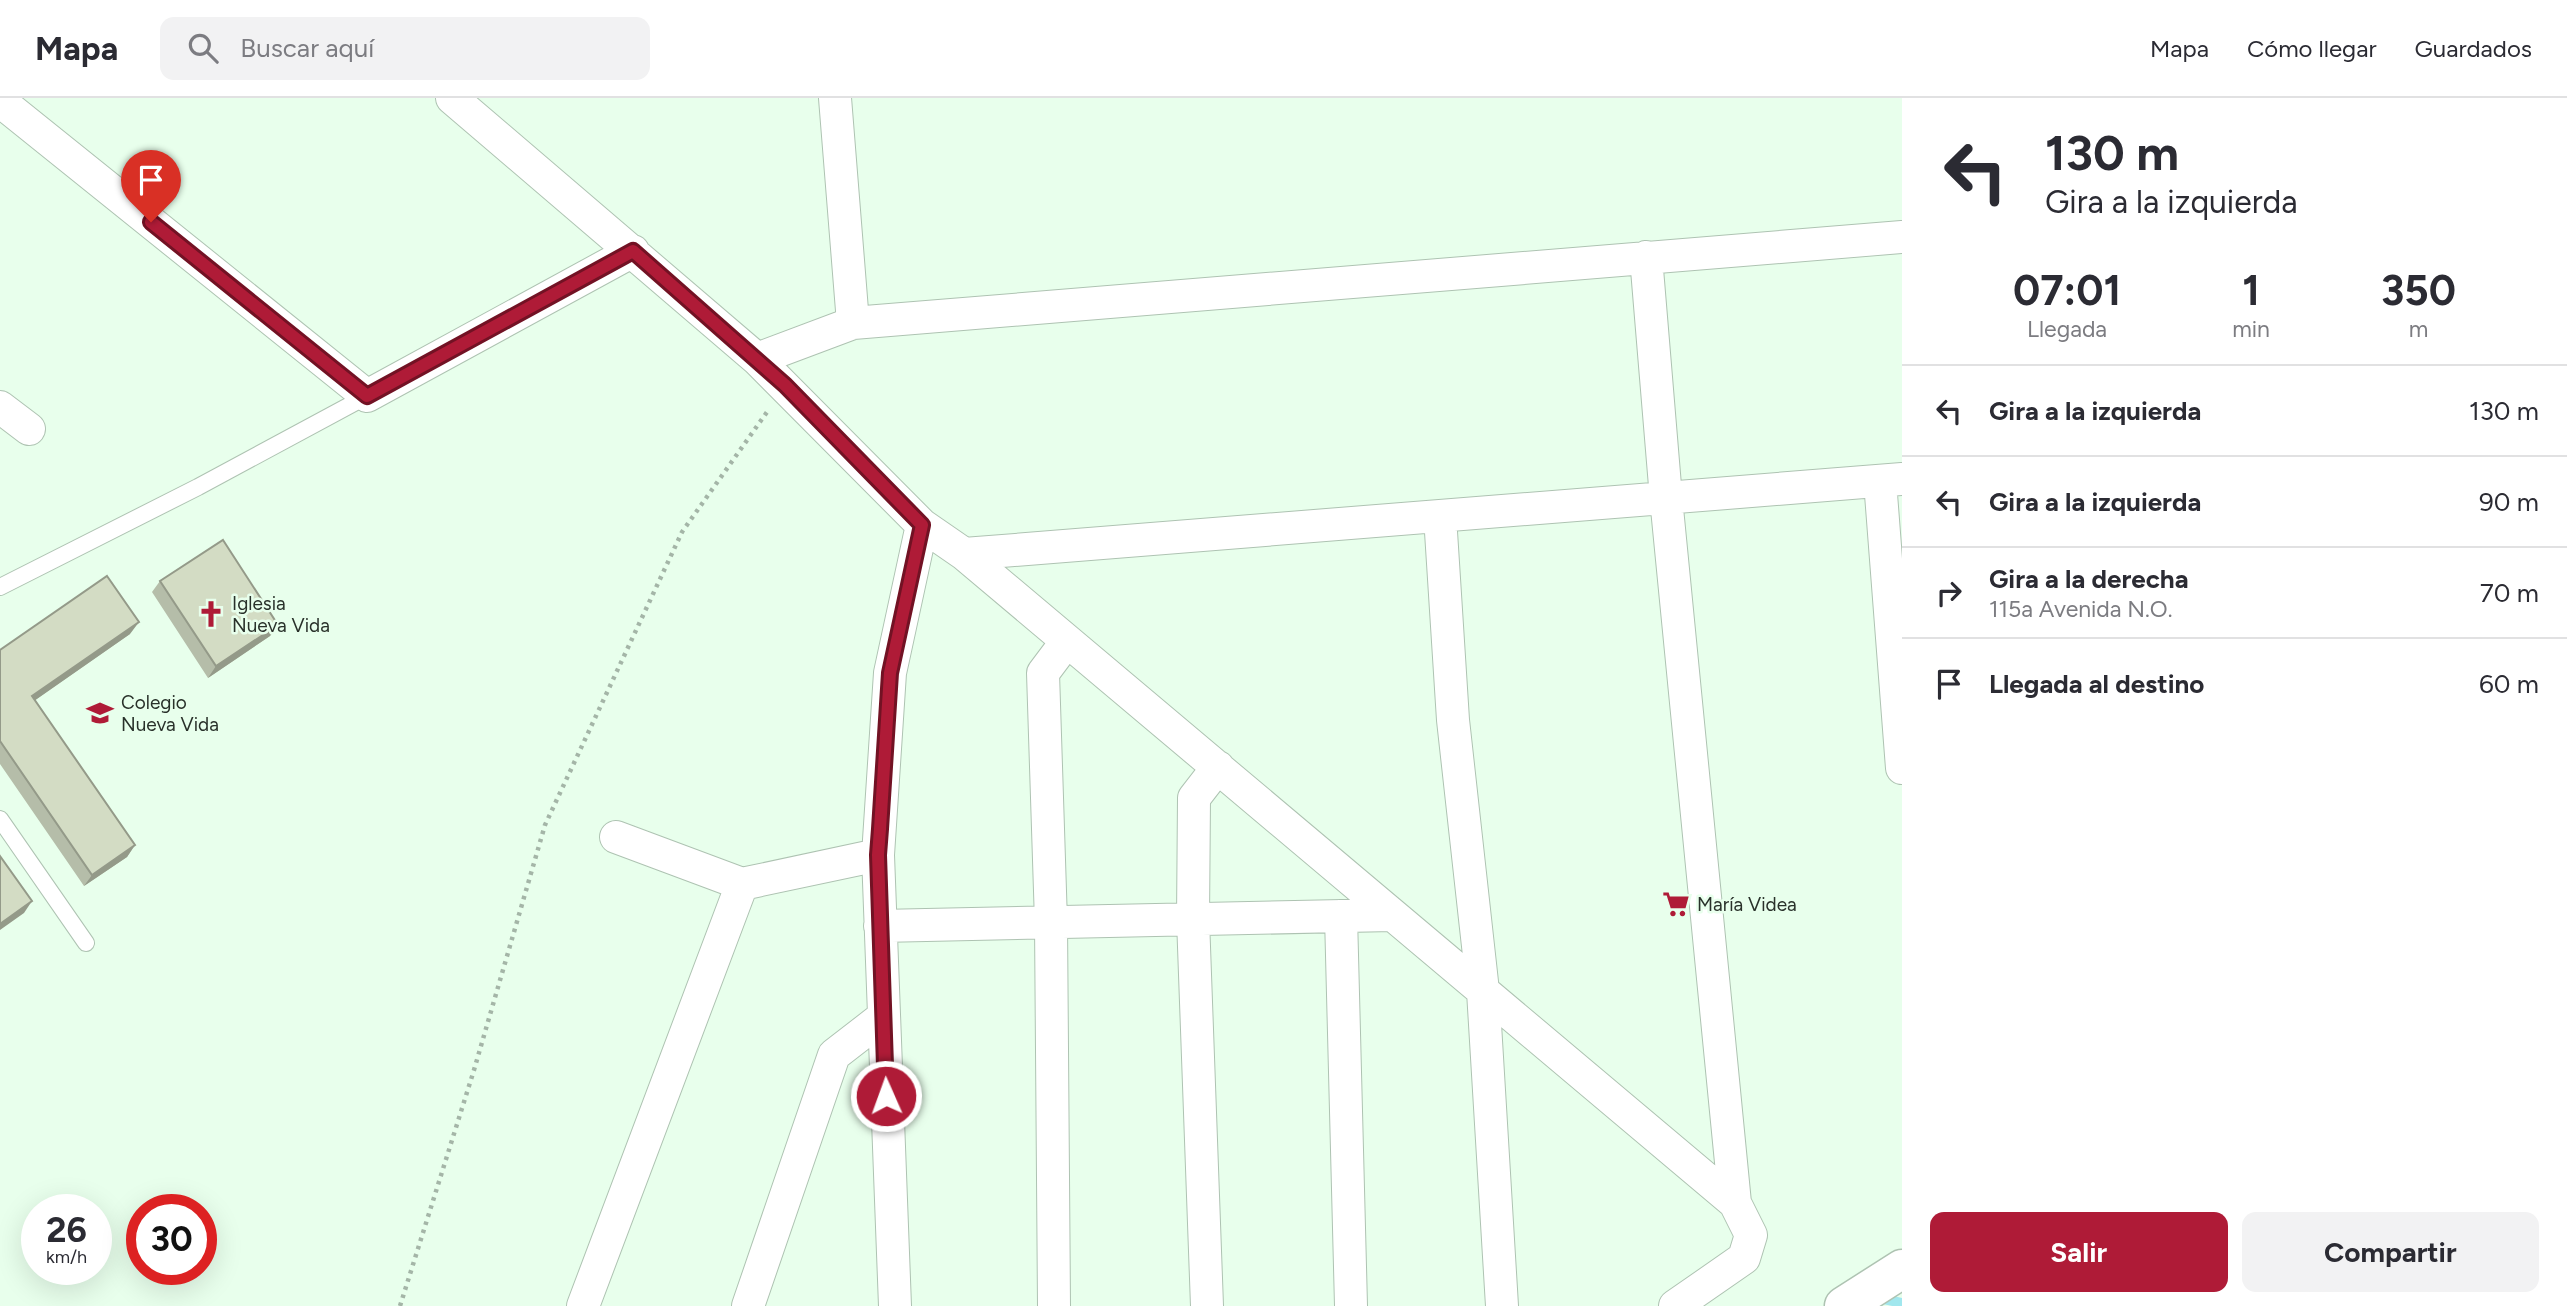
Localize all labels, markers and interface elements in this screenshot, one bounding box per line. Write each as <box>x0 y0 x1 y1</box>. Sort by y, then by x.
search box <box>160 17 650 80</box>
text: Mapa <box>35 29 118 68</box>
icon: search <box>184 29 222 67</box>
text: Buscar aquí <box>240 32 374 64</box>
text: Mapa <box>2150 34 2209 63</box>
text: Cómo llegar <box>2247 34 2377 63</box>
text: Guardados <box>2415 34 2532 63</box>
text: 130 m <box>2045 123 2179 182</box>
icon: left <box>1930 126 2021 217</box>
pin <box>121 150 181 222</box>
icon: arrive <box>132 161 170 199</box>
text: Gira a la izquierda <box>2045 183 2298 221</box>
text: 07:01 <box>2013 265 2121 316</box>
text: 1 <box>2242 265 2260 316</box>
text: 350 <box>2381 265 2456 316</box>
text: Llegada <box>2027 315 2107 343</box>
text: min <box>2232 315 2270 343</box>
text: m <box>2409 315 2428 343</box>
icon: left <box>1930 392 1968 430</box>
text: Gira a la izquierda <box>1989 395 2201 427</box>
text: 130 m <box>2469 395 2539 427</box>
icon: left <box>1930 483 1968 521</box>
text: Gira a la izquierda <box>1989 486 2201 518</box>
text: 90 m <box>2479 486 2539 518</box>
text: Gira a la derecha <box>1989 563 2189 595</box>
icon: right <box>1930 574 1968 612</box>
text: 70 m <box>2480 577 2539 609</box>
place label: Iglesia Nueva Vida <box>232 592 330 637</box>
text: 115a Avenida N.O. <box>1989 595 2172 623</box>
church icon: Iglesia Nueva Vida <box>196 599 226 629</box>
icon: arrive <box>1930 665 1968 703</box>
text: Llegada al destino <box>1989 668 2204 700</box>
text: 60 m <box>2479 668 2539 700</box>
place label: Colegio Nueva Vida <box>121 691 219 736</box>
school or university icon: Colegio Nueva Vida <box>85 698 115 728</box>
supermarket icon: María Videa <box>1661 889 1691 919</box>
place label: María Videa <box>1697 893 1797 916</box>
position arrow <box>849 1059 923 1133</box>
speed limit sign: 30 <box>126 1194 217 1285</box>
text: 26 <box>46 1209 87 1251</box>
button: Salir <box>1930 1212 2228 1292</box>
button: Compartir <box>2242 1212 2539 1292</box>
text: km/h <box>46 1246 87 1268</box>

